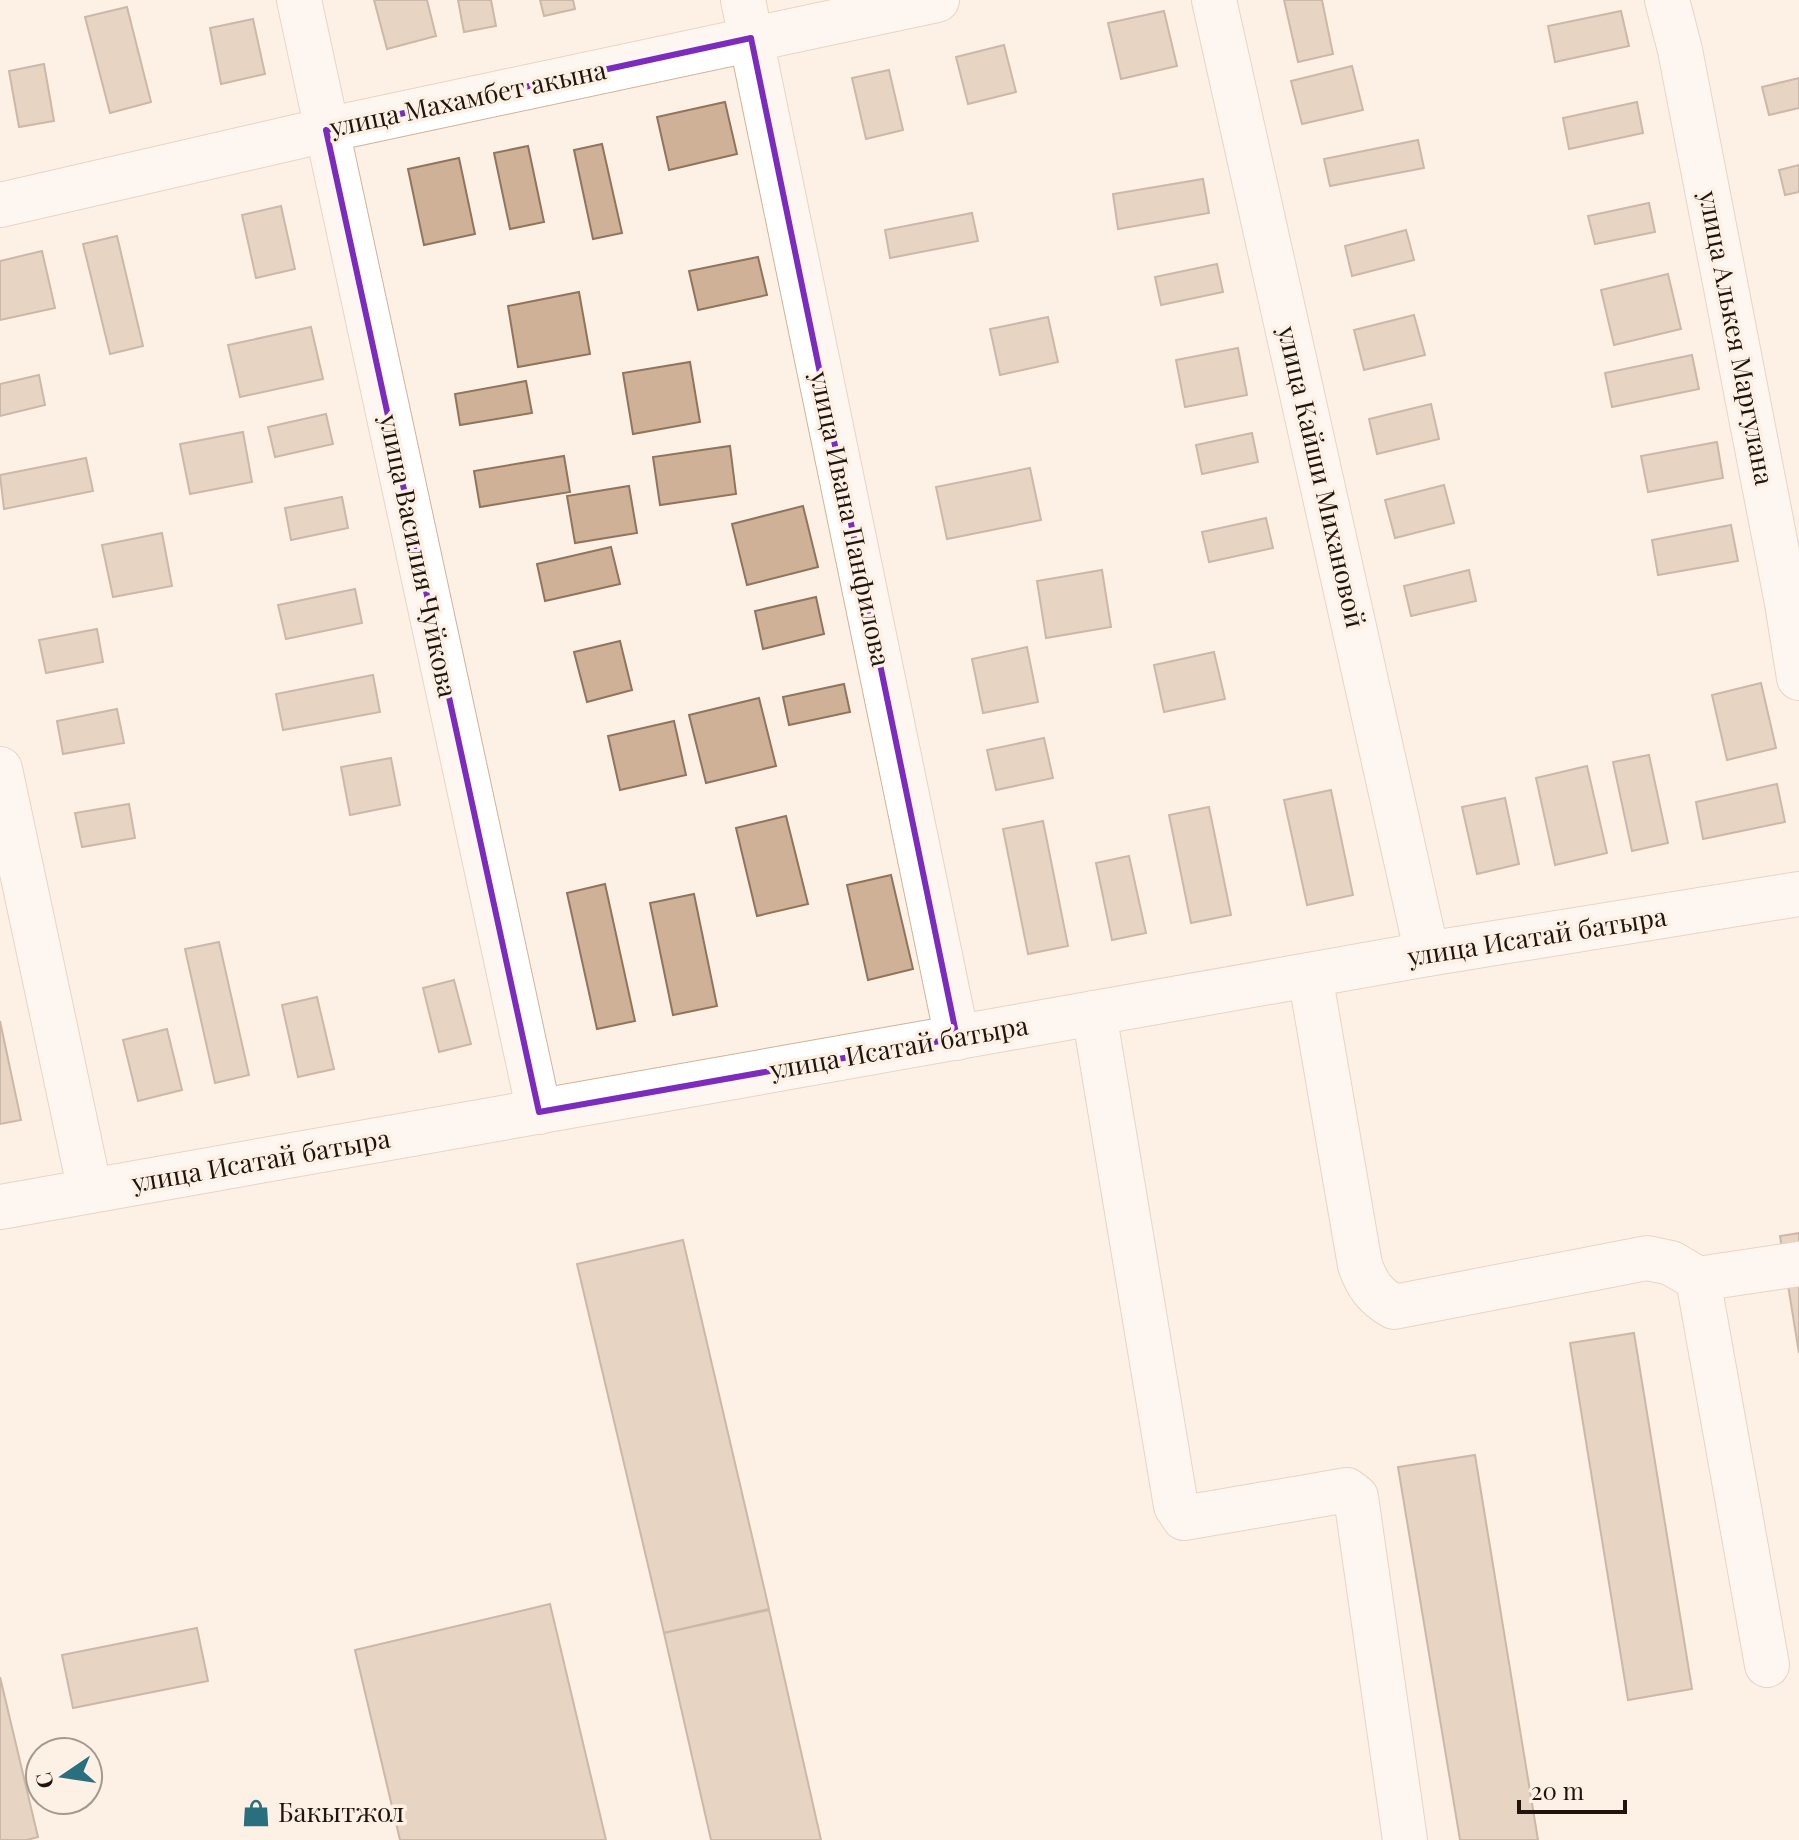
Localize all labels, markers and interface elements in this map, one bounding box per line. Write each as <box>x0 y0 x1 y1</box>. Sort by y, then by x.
street label: улица Махамбет акына <box>325 51 609 144</box>
street label: улица Алькея Маргулана <box>1692 187 1783 488</box>
street label: улица Кайши Михановой <box>1270 321 1374 631</box>
street label: улица Ивана Панфилова <box>803 367 900 669</box>
street label: улица Василия Чуйкова <box>372 410 467 700</box>
street label: улица Исатай батыра <box>1404 898 1669 973</box>
street label: улица Исатай батыра <box>766 1007 1031 1087</box>
street label: улица Исатай батыра <box>128 1120 393 1200</box>
north arrow <box>24 1736 104 1816</box>
scale bar <box>1519 1764 1625 1814</box>
text: С <box>27 1770 60 1792</box>
text: 20 m <box>1531 1774 1584 1806</box>
place label: Бакытжол <box>278 1794 404 1829</box>
shop icon: Бакытжол <box>241 1798 271 1828</box>

